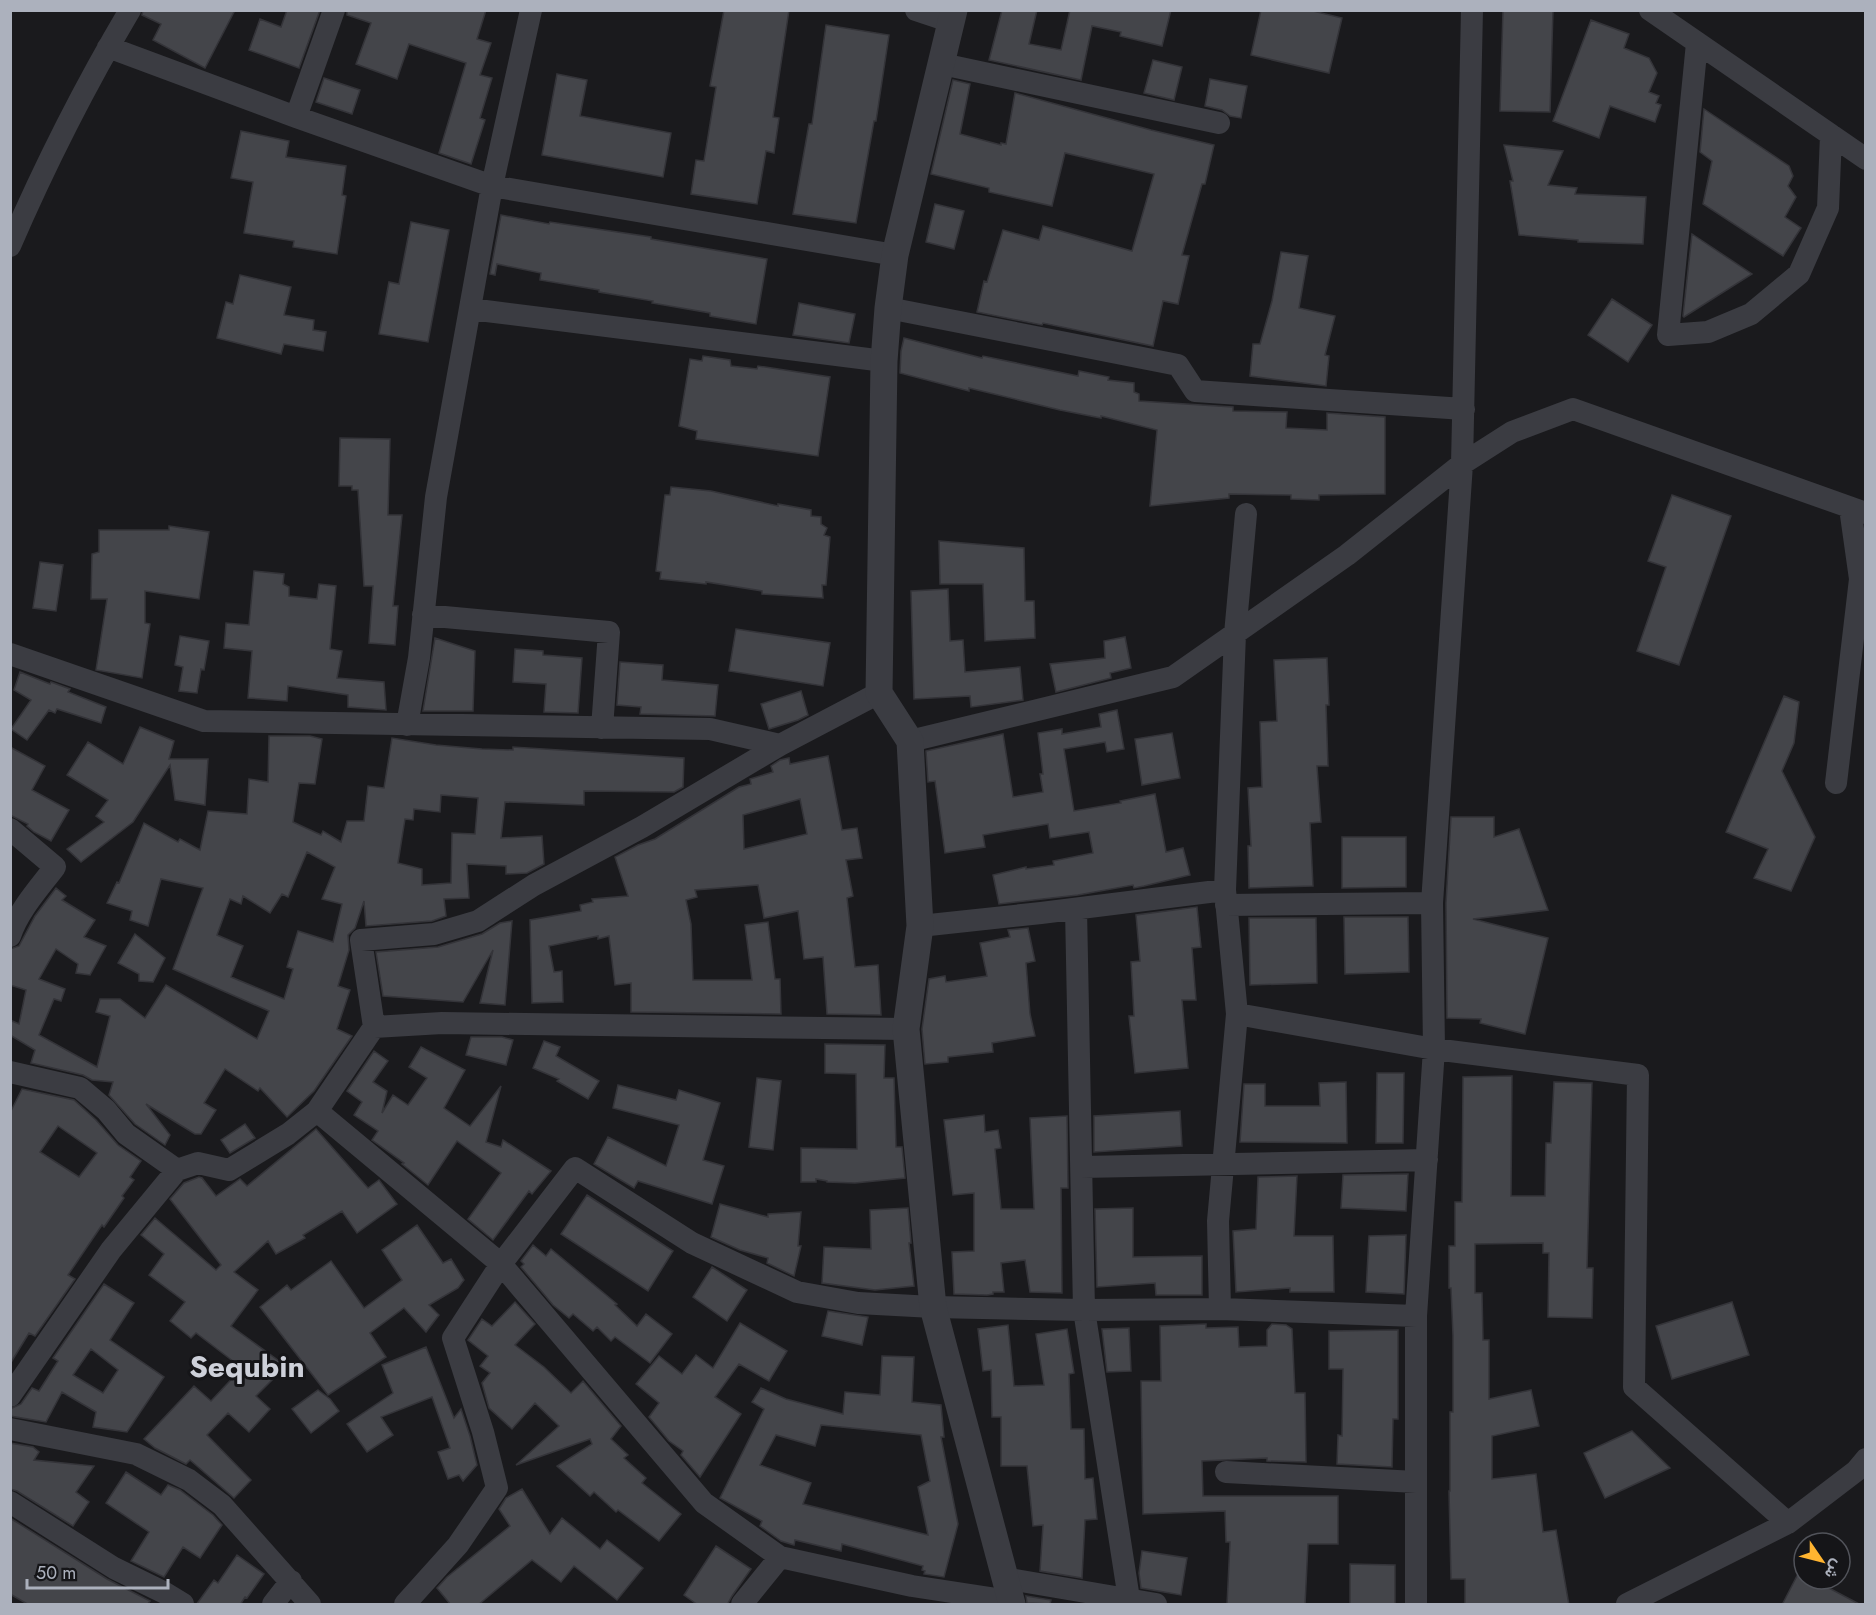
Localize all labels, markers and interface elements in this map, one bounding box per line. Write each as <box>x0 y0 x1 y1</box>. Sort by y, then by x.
district label: Sequbin <box>189 1345 305 1388</box>
north arrow <box>1792 1531 1852 1591</box>
scale bar <box>27 1552 168 1590</box>
text: ش <box>1819 1555 1849 1584</box>
text: 50 m <box>36 1560 76 1586</box>

